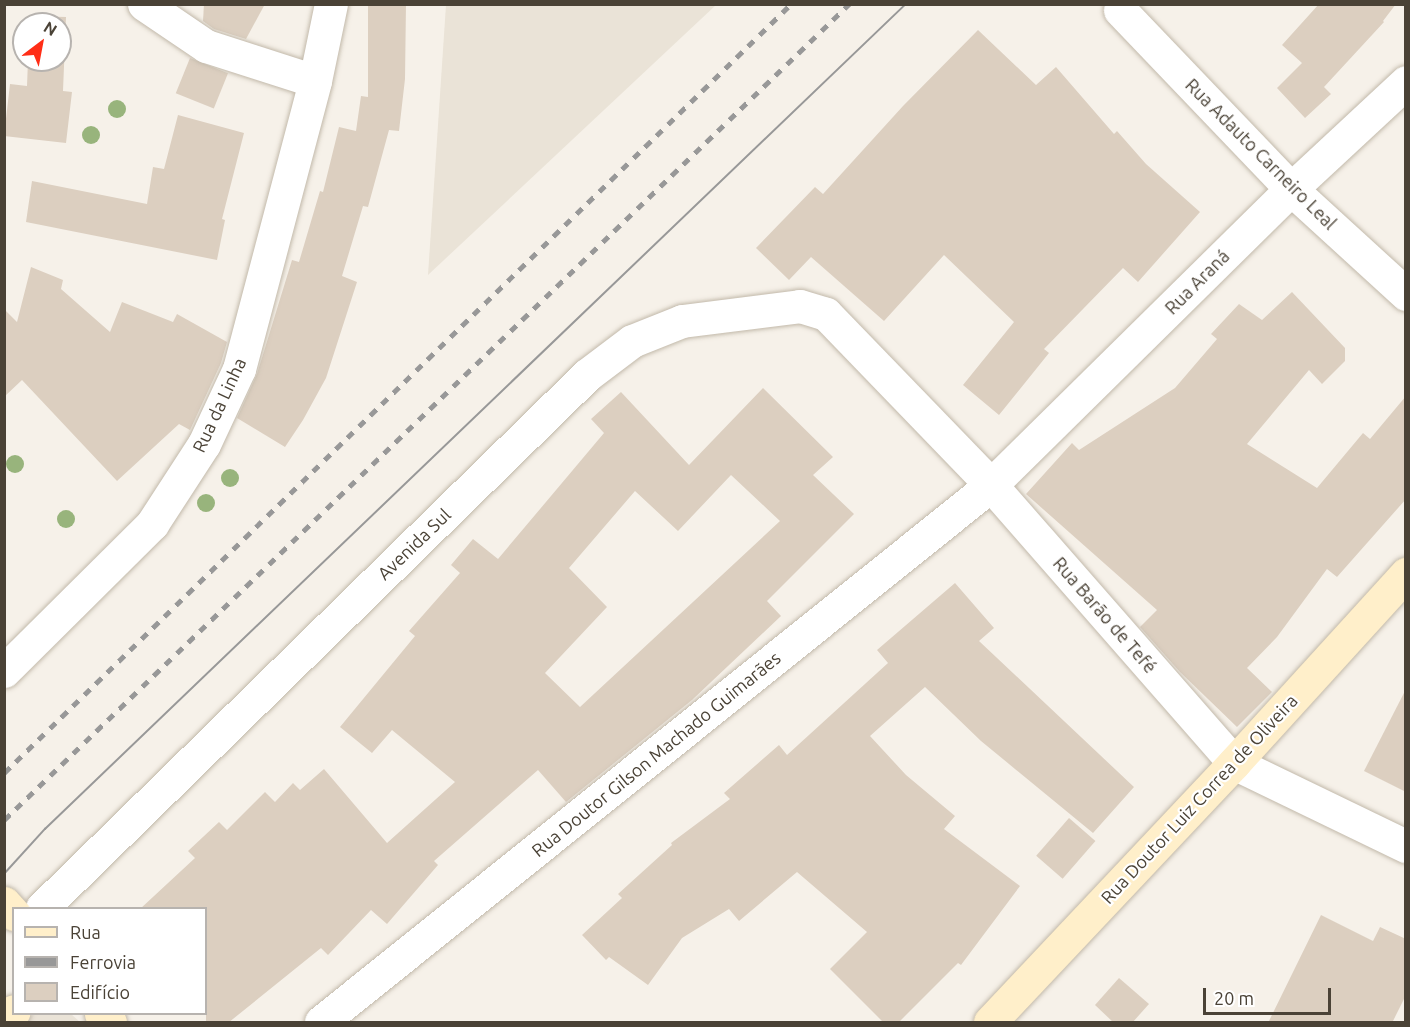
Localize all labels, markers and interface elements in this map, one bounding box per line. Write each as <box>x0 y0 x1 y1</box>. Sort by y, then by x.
north arrow <box>12 12 72 72</box>
text: N <box>41 18 60 39</box>
street label: Rua Adauto Carneiro Leal <box>1181 74 1341 234</box>
street label: Rua Araná <box>1160 245 1234 319</box>
street label: Rua da Linha <box>188 354 250 456</box>
street label: Avenida Sul <box>373 504 455 584</box>
street label: Rua Barão de Tefé <box>1049 553 1161 677</box>
street label: Rua Doutor Gilson Machado Guimarães <box>527 647 785 861</box>
street label: Rua Doutor Luiz Correa de Oliveira <box>1096 690 1302 908</box>
legend <box>12 907 207 1015</box>
text: Rua <box>70 922 101 942</box>
text: Ferrovia <box>70 952 136 972</box>
scale bar <box>1206 976 1334 1014</box>
text: Edifício <box>70 982 130 1002</box>
text: 20 m <box>1214 988 1254 1008</box>

